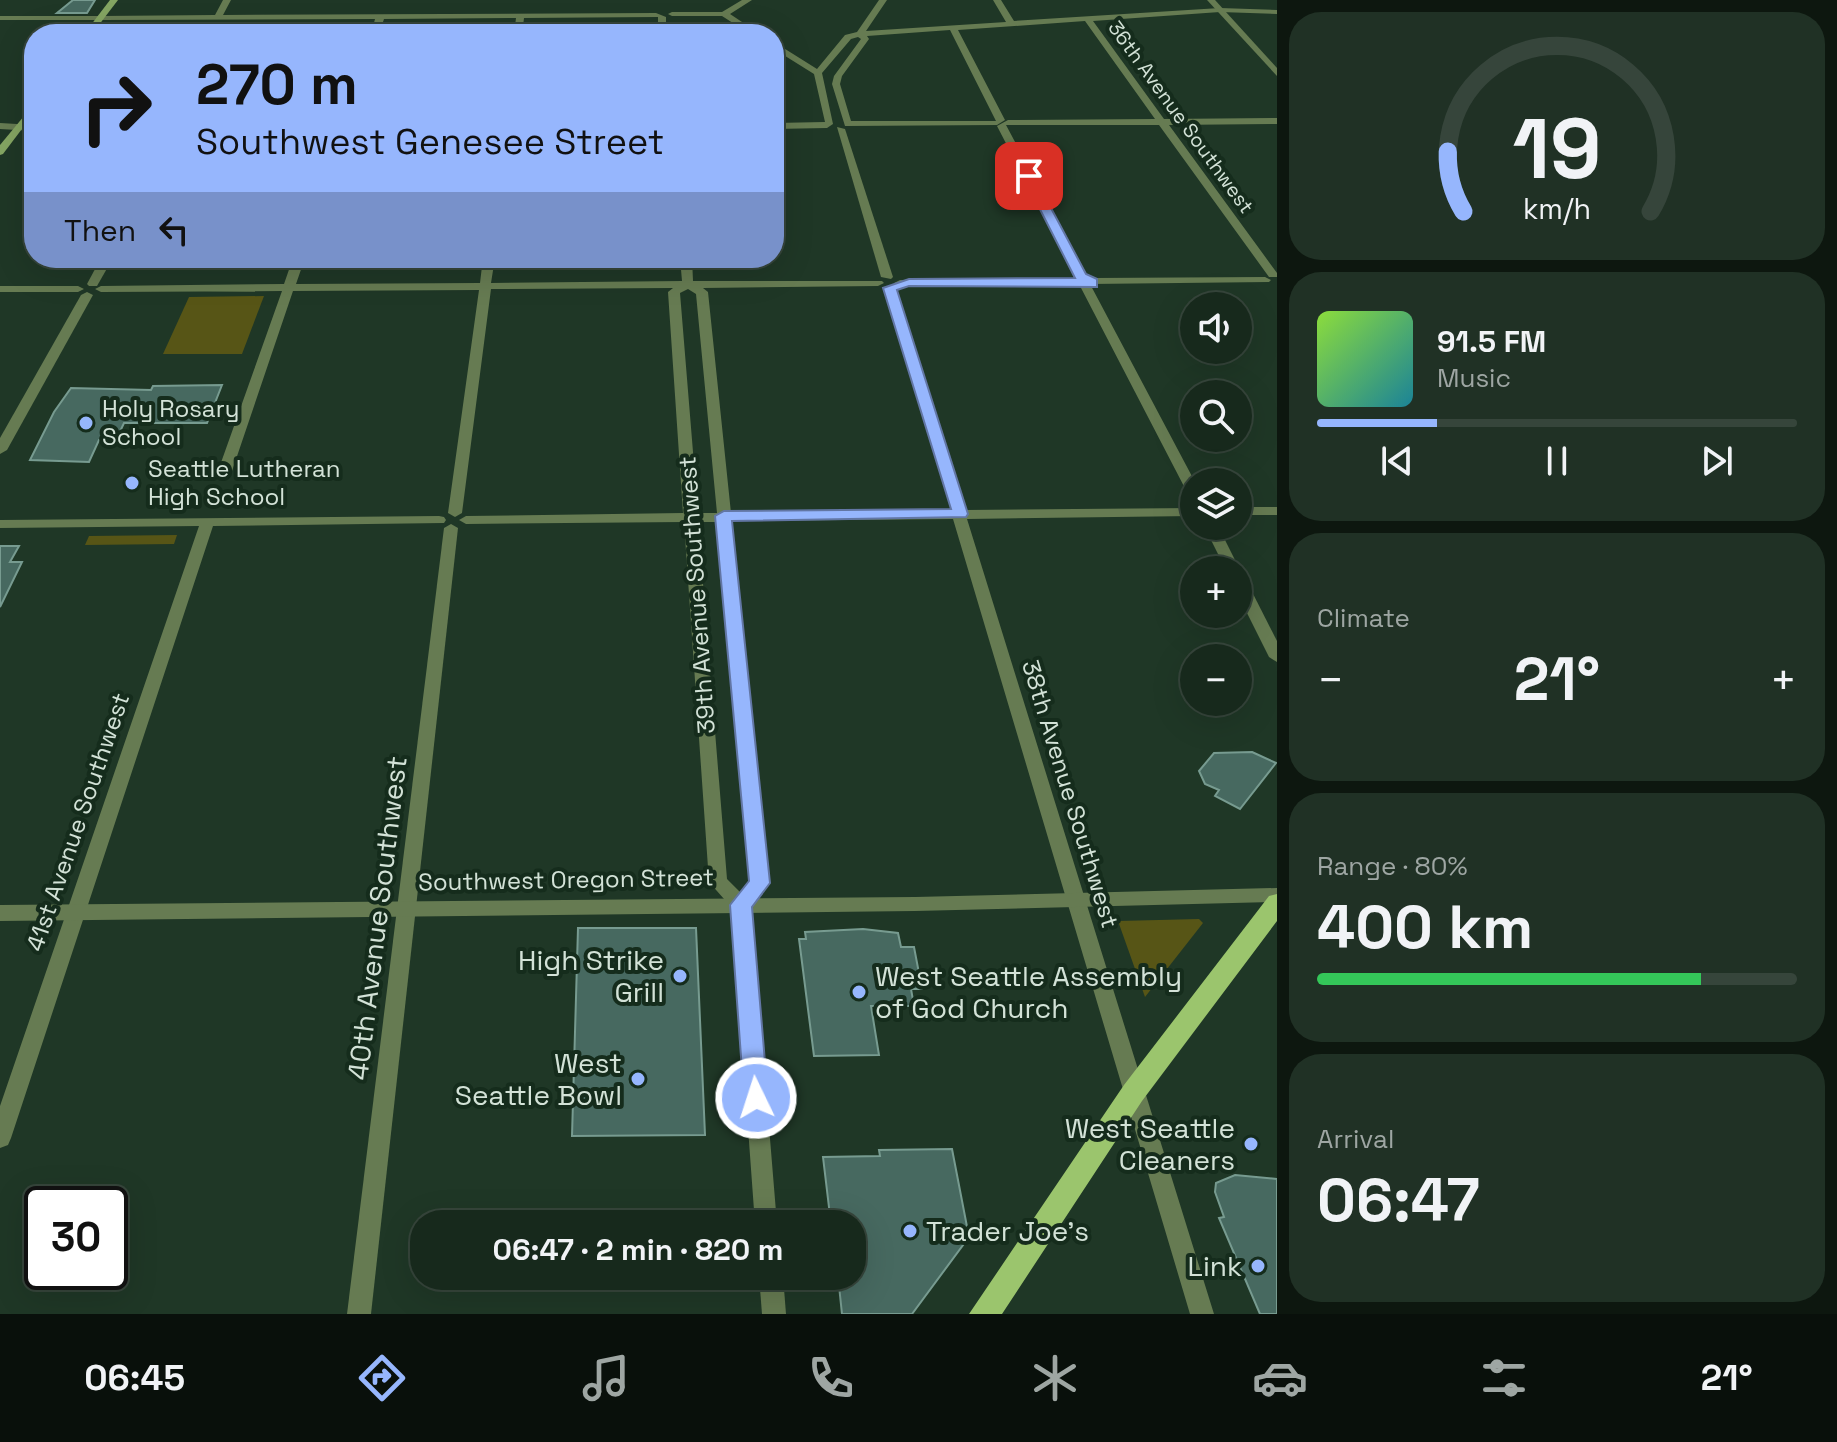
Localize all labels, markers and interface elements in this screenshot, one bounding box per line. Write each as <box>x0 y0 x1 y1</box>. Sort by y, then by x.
street label: 36th Avenue Southwest <box>1102 16 1260 218</box>
text: 270 m <box>196 49 358 120</box>
icon: right <box>64 56 168 160</box>
text: 19 <box>1512 96 1602 202</box>
text: Southwest Genesee Street <box>196 119 664 165</box>
pin <box>995 142 1063 210</box>
icon: arrive <box>1007 154 1051 198</box>
text: km/h <box>1523 191 1591 227</box>
icon: left <box>152 208 196 252</box>
text: Then <box>64 211 136 250</box>
map controls <box>1180 292 1252 716</box>
button: sound <box>1180 292 1252 364</box>
text: 91.5 FM <box>1437 322 1546 361</box>
text: Music <box>1437 361 1511 395</box>
button: search <box>1180 380 1252 452</box>
place label: Holy Rosary School <box>102 393 239 452</box>
marker: Holy Rosary School <box>77 414 95 432</box>
icon: previous <box>1375 439 1419 483</box>
icon: pause <box>1535 439 1579 483</box>
icon: next <box>1695 439 1739 483</box>
place label: Seattle Lutheran High School <box>148 453 341 512</box>
street label: 39th Avenue Southwest <box>671 455 722 735</box>
button: layers <box>1180 468 1252 540</box>
marker: Seattle Lutheran High School <box>123 474 141 492</box>
button: + <box>1180 556 1252 628</box>
text: Climate <box>1317 601 1410 635</box>
text: 21° <box>1514 641 1600 718</box>
button: − <box>1180 644 1252 716</box>
text: − <box>1317 652 1344 708</box>
text: + <box>1770 652 1797 708</box>
street label: 38th Avenue Southwest <box>1015 656 1126 932</box>
street label: 41st Avenue Southwest <box>19 689 136 955</box>
street label: 40th Avenue Southwest <box>339 754 415 1082</box>
text: Range · 80% <box>1317 849 1468 883</box>
street label: Southwest Oregon Street <box>418 861 714 898</box>
text: 400 km <box>1317 889 1533 966</box>
place label: High Strike Grill <box>518 942 664 1010</box>
place label: West Seattle Assembly of God Church <box>875 958 1182 1026</box>
marker: High Strike Grill <box>671 967 689 985</box>
marker: West Seattle Assembly of God Church <box>850 983 868 1001</box>
place label: West Seattle Bowl <box>455 1045 622 1113</box>
position arrow <box>714 1056 798 1140</box>
marker: West Seattle Bowl <box>629 1070 647 1088</box>
place label: West Seattle Cleaners <box>1065 1110 1235 1178</box>
text: Arrival <box>1317 1122 1394 1156</box>
marker: West Seattle Cleaners <box>1242 1135 1260 1153</box>
text: 06:47 <box>1317 1162 1480 1239</box>
speed limit sign: 30 <box>24 1186 128 1290</box>
place label: Trader Joe's <box>926 1213 1089 1249</box>
marker: Trader Joe's <box>901 1222 919 1240</box>
text: 06:47 · 2 min · 820 m <box>493 1230 783 1269</box>
place label: Link <box>1188 1248 1242 1284</box>
marker: Link <box>1249 1257 1267 1275</box>
icon: directions <box>354 1350 410 1406</box>
icon: music <box>578 1350 634 1406</box>
icon: phone <box>803 1350 859 1406</box>
icon: climate <box>1027 1350 1083 1406</box>
icon: car <box>1252 1350 1308 1406</box>
icon: filters <box>1476 1350 1532 1406</box>
text: 06:45 <box>84 1355 185 1401</box>
text: 21° <box>1701 1355 1753 1401</box>

